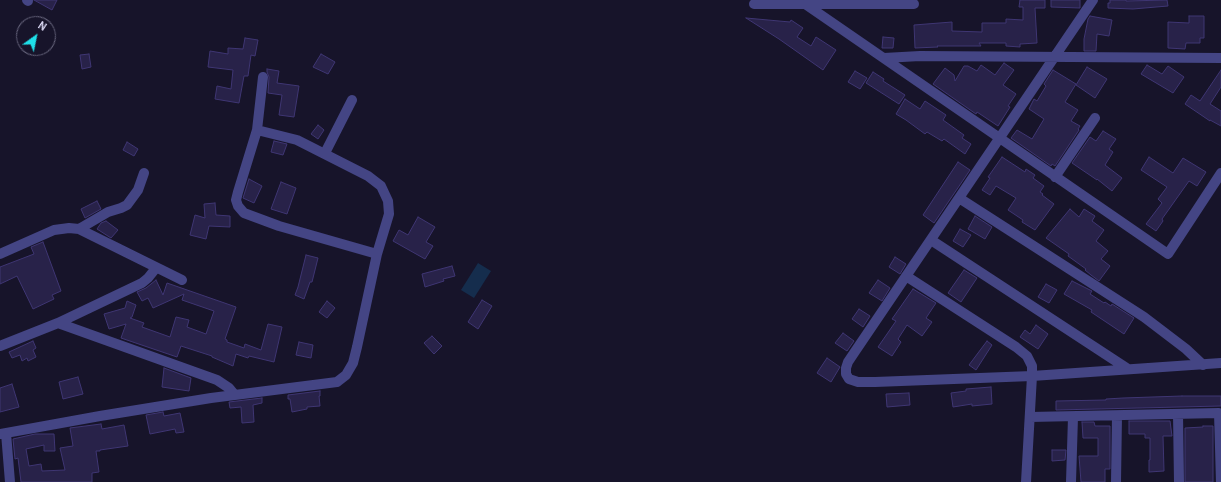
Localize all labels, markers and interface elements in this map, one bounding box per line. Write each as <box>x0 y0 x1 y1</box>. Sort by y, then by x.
north arrow <box>16 16 56 56</box>
text: N <box>35 19 49 34</box>

